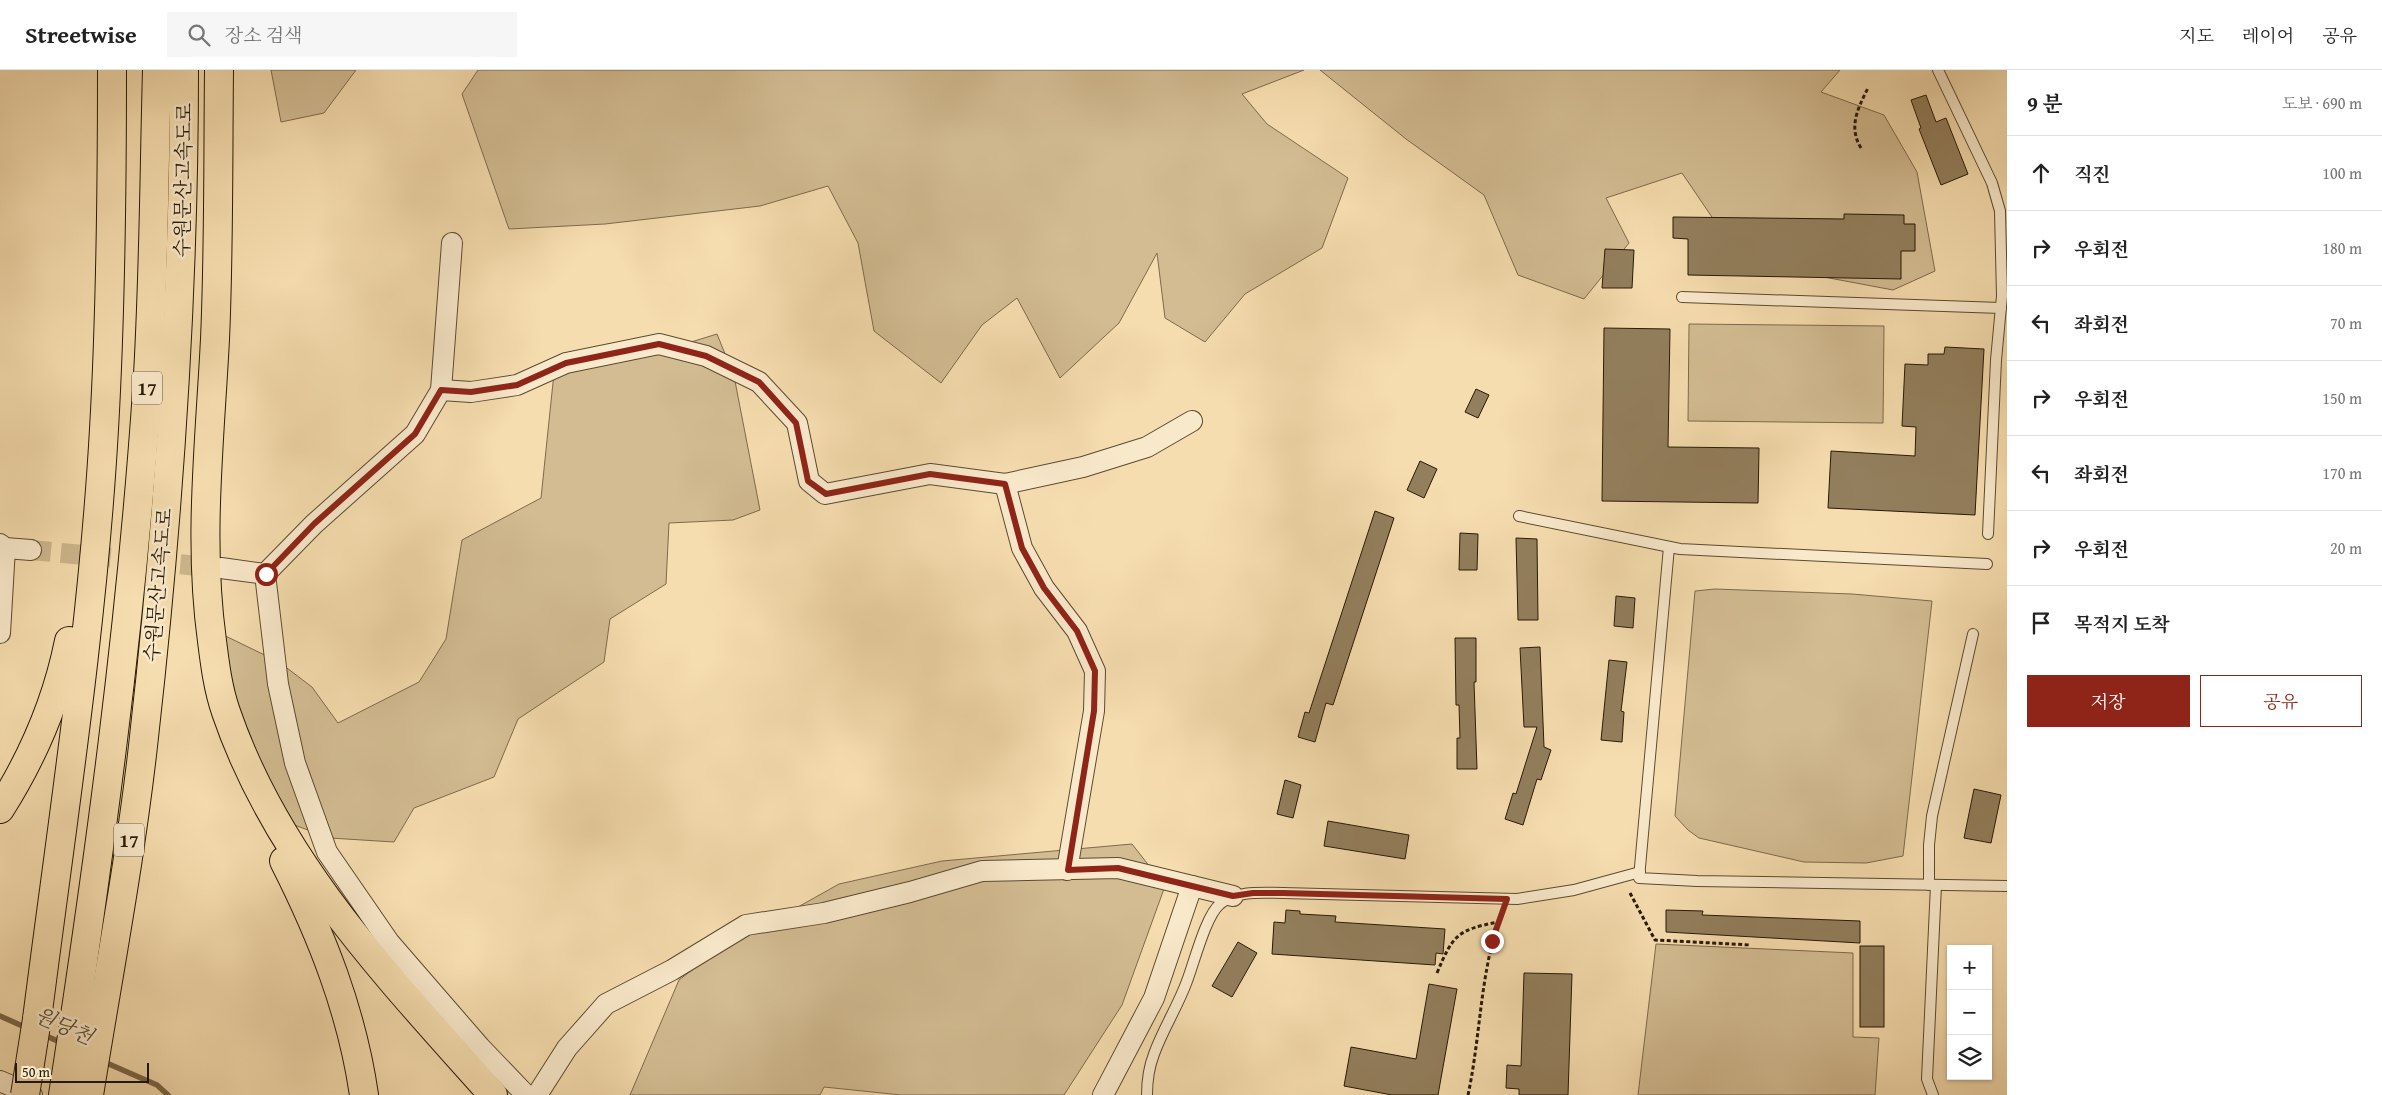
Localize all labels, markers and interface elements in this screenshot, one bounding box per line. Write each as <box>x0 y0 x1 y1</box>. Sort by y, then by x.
search box <box>167 12 517 57</box>
text: Streetwise <box>25 17 137 52</box>
icon: search <box>185 21 213 49</box>
text: 장소 검색 <box>225 21 302 49</box>
text: 지도 <box>2179 22 2214 49</box>
text: 레이어 <box>2242 22 2294 49</box>
text: 공유 <box>2322 22 2357 49</box>
text: 9 분 <box>2027 88 2063 119</box>
text: 도보 · 690 m <box>2282 91 2362 115</box>
street label: 수원문산고속도로 <box>167 102 198 258</box>
icon: ahead <box>2027 159 2055 187</box>
text: 직진 <box>2074 160 2111 188</box>
text: 100 m <box>2322 161 2362 185</box>
icon: right <box>2027 234 2055 262</box>
text: 우회전 <box>2074 235 2129 263</box>
text: 180 m <box>2322 236 2362 260</box>
icon: left <box>2027 309 2055 337</box>
text: 좌회전 <box>2074 310 2129 338</box>
text: 70 m <box>2330 311 2362 335</box>
road number: 17 <box>132 372 162 404</box>
icon: right <box>2027 384 2055 412</box>
text: 우회전 <box>2074 385 2129 413</box>
text: 150 m <box>2322 386 2362 410</box>
icon: left <box>2027 459 2055 487</box>
text: 좌회전 <box>2074 460 2129 488</box>
text: 170 m <box>2322 461 2362 485</box>
street label: 수원문산고속도로 <box>136 507 179 663</box>
icon: right <box>2027 534 2055 562</box>
text: 우회전 <box>2074 535 2129 563</box>
text: 20 m <box>2330 536 2362 560</box>
route start <box>255 563 278 586</box>
icon: arrive <box>2027 609 2055 637</box>
text: 목적지 도착 <box>2074 610 2170 638</box>
button: 저장 <box>2027 675 2190 727</box>
button: 공유 <box>2200 675 2362 727</box>
road number: 17 <box>114 824 144 856</box>
route end <box>1481 930 1504 953</box>
map controls <box>1947 945 1992 1080</box>
button: + <box>1947 945 1992 990</box>
button: − <box>1947 990 1992 1035</box>
water label: 원당천 <box>30 999 100 1053</box>
button: layers <box>1947 1035 1992 1080</box>
scale bar <box>15 1060 149 1083</box>
text: 50 m <box>22 1062 50 1082</box>

